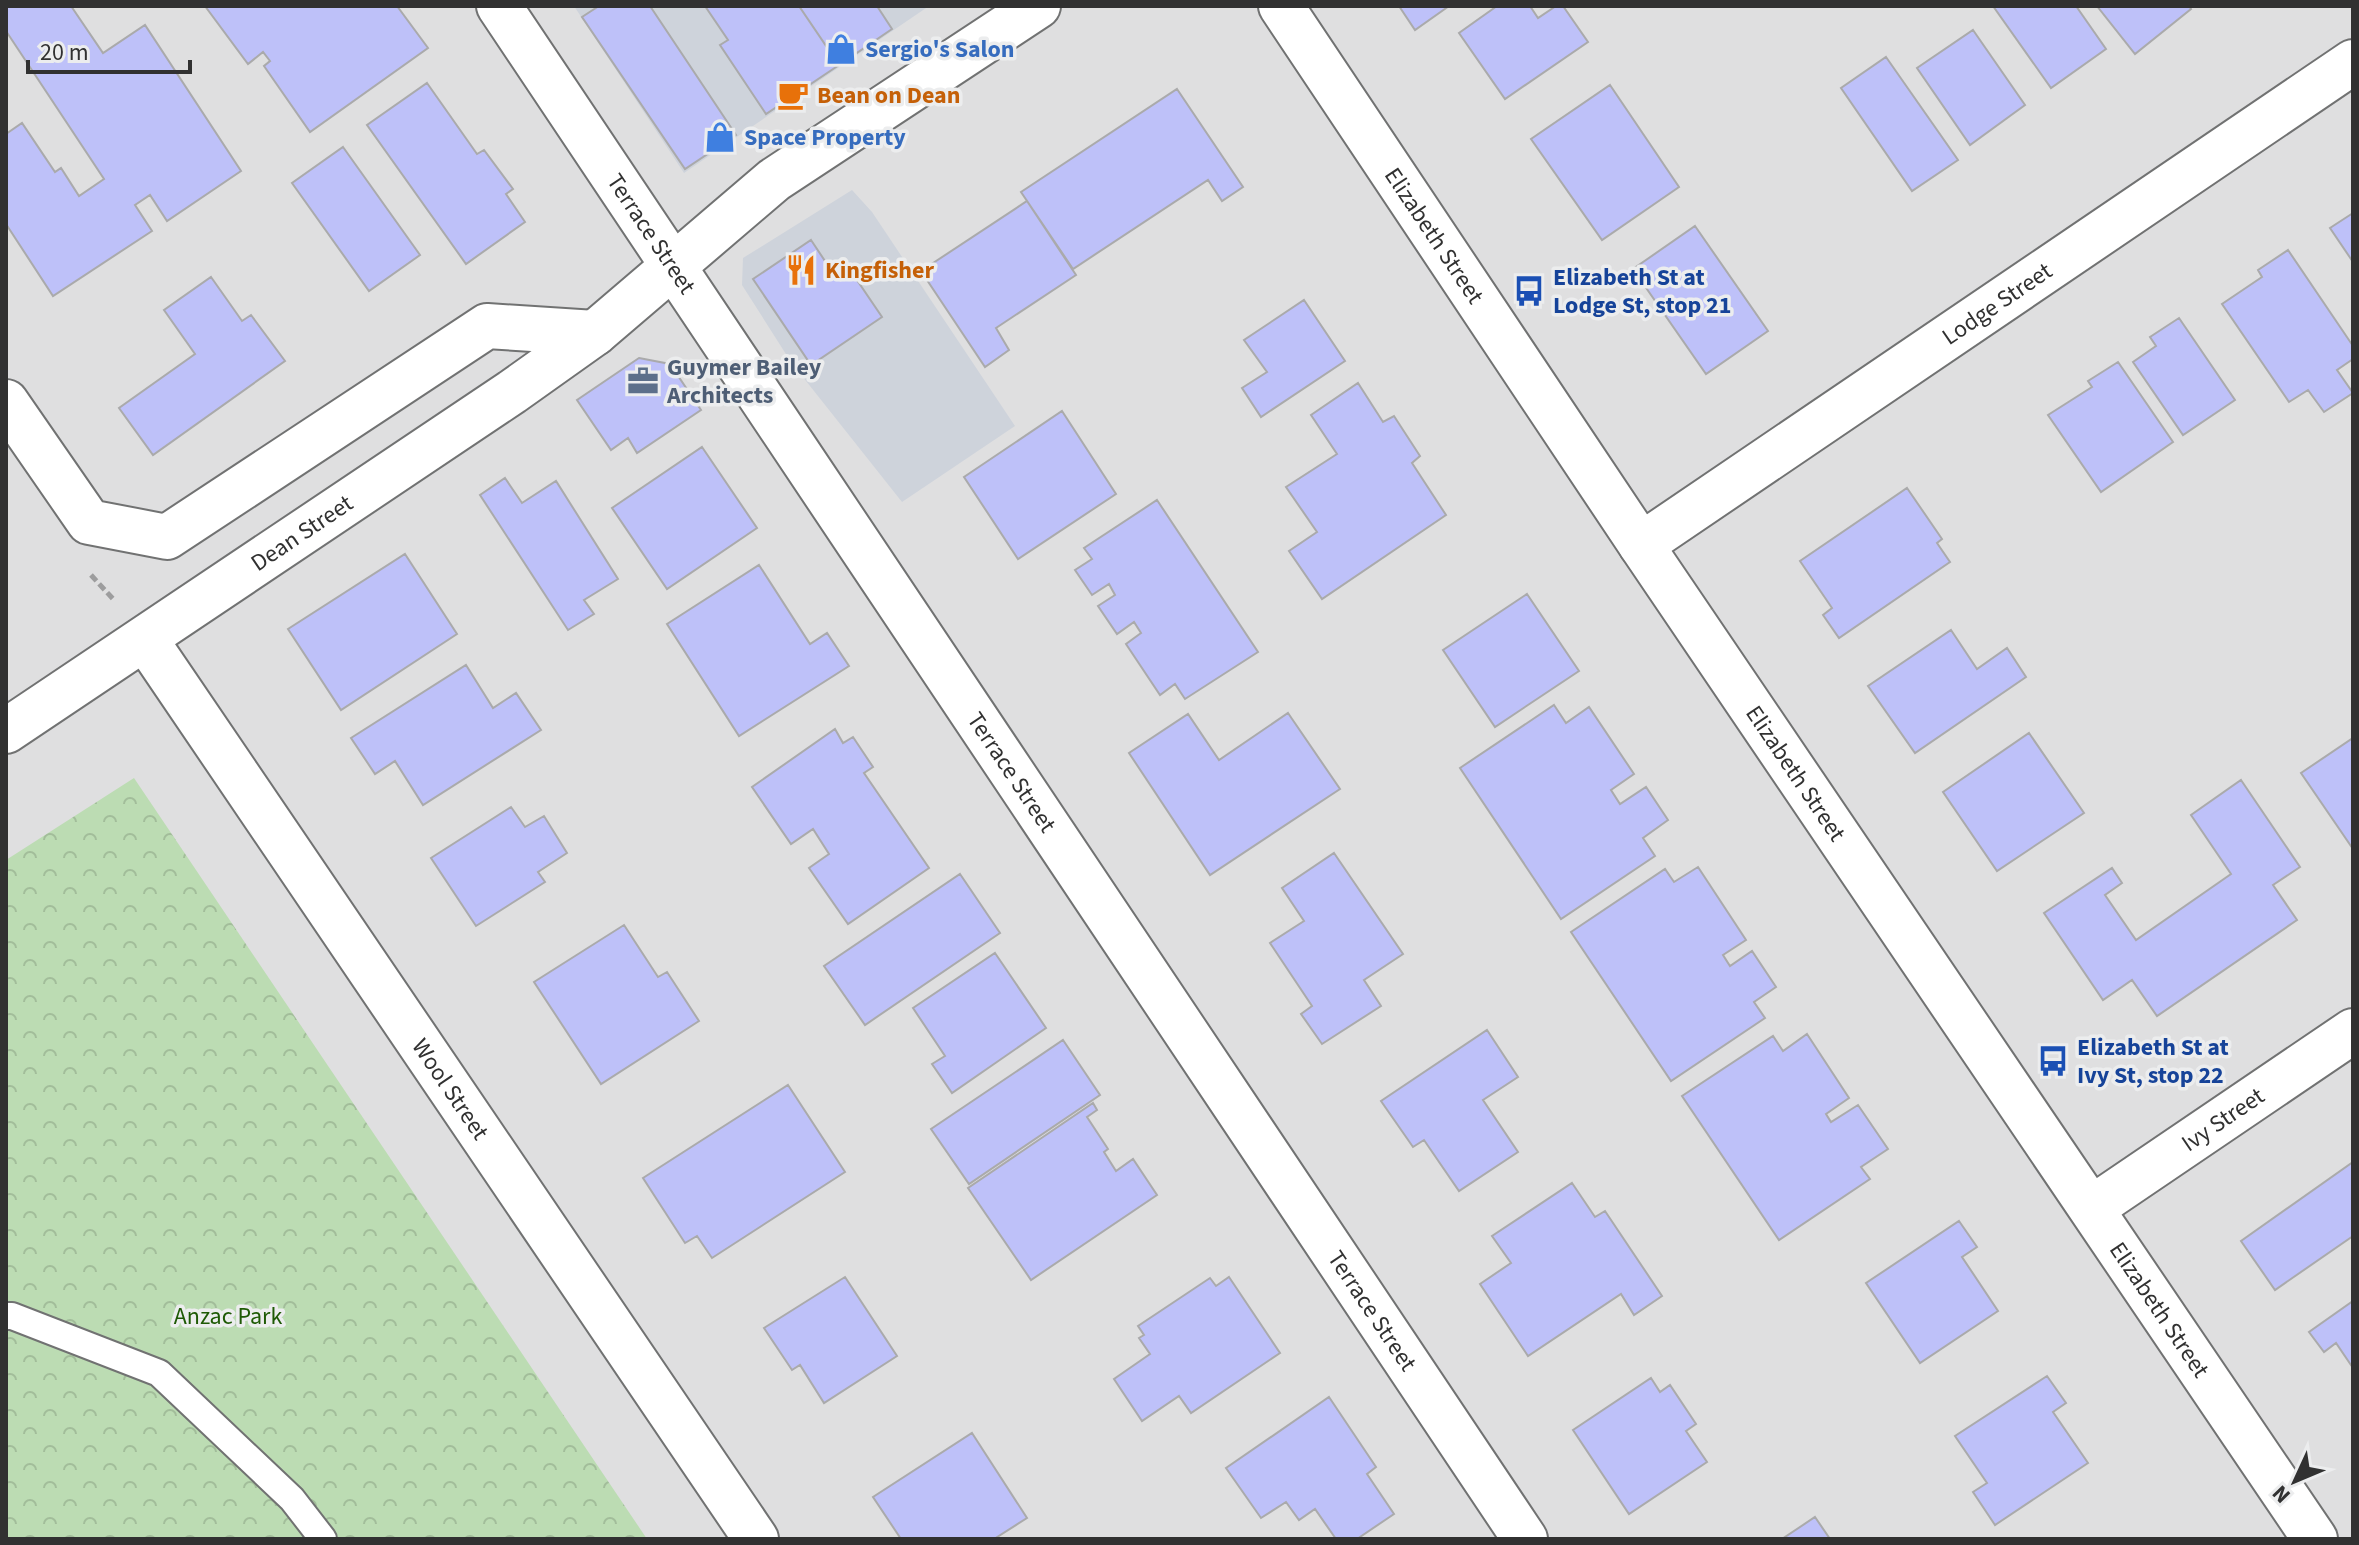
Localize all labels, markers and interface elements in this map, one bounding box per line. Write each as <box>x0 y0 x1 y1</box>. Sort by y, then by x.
scale bar <box>28 24 190 74</box>
shop icon: Sergio's Salon <box>824 32 858 66</box>
place label: Sergio's Salon <box>865 32 1015 67</box>
text: 20 m <box>40 35 89 70</box>
cafe icon: Bean on Dean <box>776 78 810 112</box>
place label: Bean on Dean <box>817 78 961 113</box>
shop icon: Space Property <box>703 120 737 154</box>
place label: Space Property <box>744 120 906 155</box>
street label: Elizabeth Street <box>1376 160 1493 311</box>
street label: Terrace Street <box>598 166 705 301</box>
restaurant icon: Kingfisher <box>784 253 818 287</box>
place label: Kingfisher <box>825 253 934 288</box>
street label: Lodge Street <box>1935 254 2059 354</box>
place label: Elizabeth St at Lodge St, stop 21 <box>1553 260 1731 323</box>
bus stop icon: Elizabeth St at Lodge St, stop 21 <box>1512 274 1546 308</box>
place label: Guymer Bailey Architects <box>666 350 822 413</box>
office icon: Guymer Bailey Architects <box>626 364 660 398</box>
street label: Dean Street <box>244 486 360 580</box>
street label: Elizabeth Street <box>1737 698 1855 848</box>
street label: Terrace Street <box>959 705 1065 840</box>
place label: Elizabeth St at Ivy St, stop 22 <box>2077 1030 2229 1093</box>
street label: Wool Street <box>403 1031 498 1147</box>
bus stop icon: Elizabeth St at Ivy St, stop 22 <box>2036 1044 2070 1078</box>
street label: Ivy Street <box>2174 1079 2271 1160</box>
street label: Elizabeth Street <box>2101 1235 2218 1385</box>
street label: Terrace Street <box>1319 1243 1425 1378</box>
park label: Anzac Park <box>174 1299 282 1334</box>
north arrow <box>2255 1441 2335 1521</box>
text: N <box>2265 1478 2298 1511</box>

